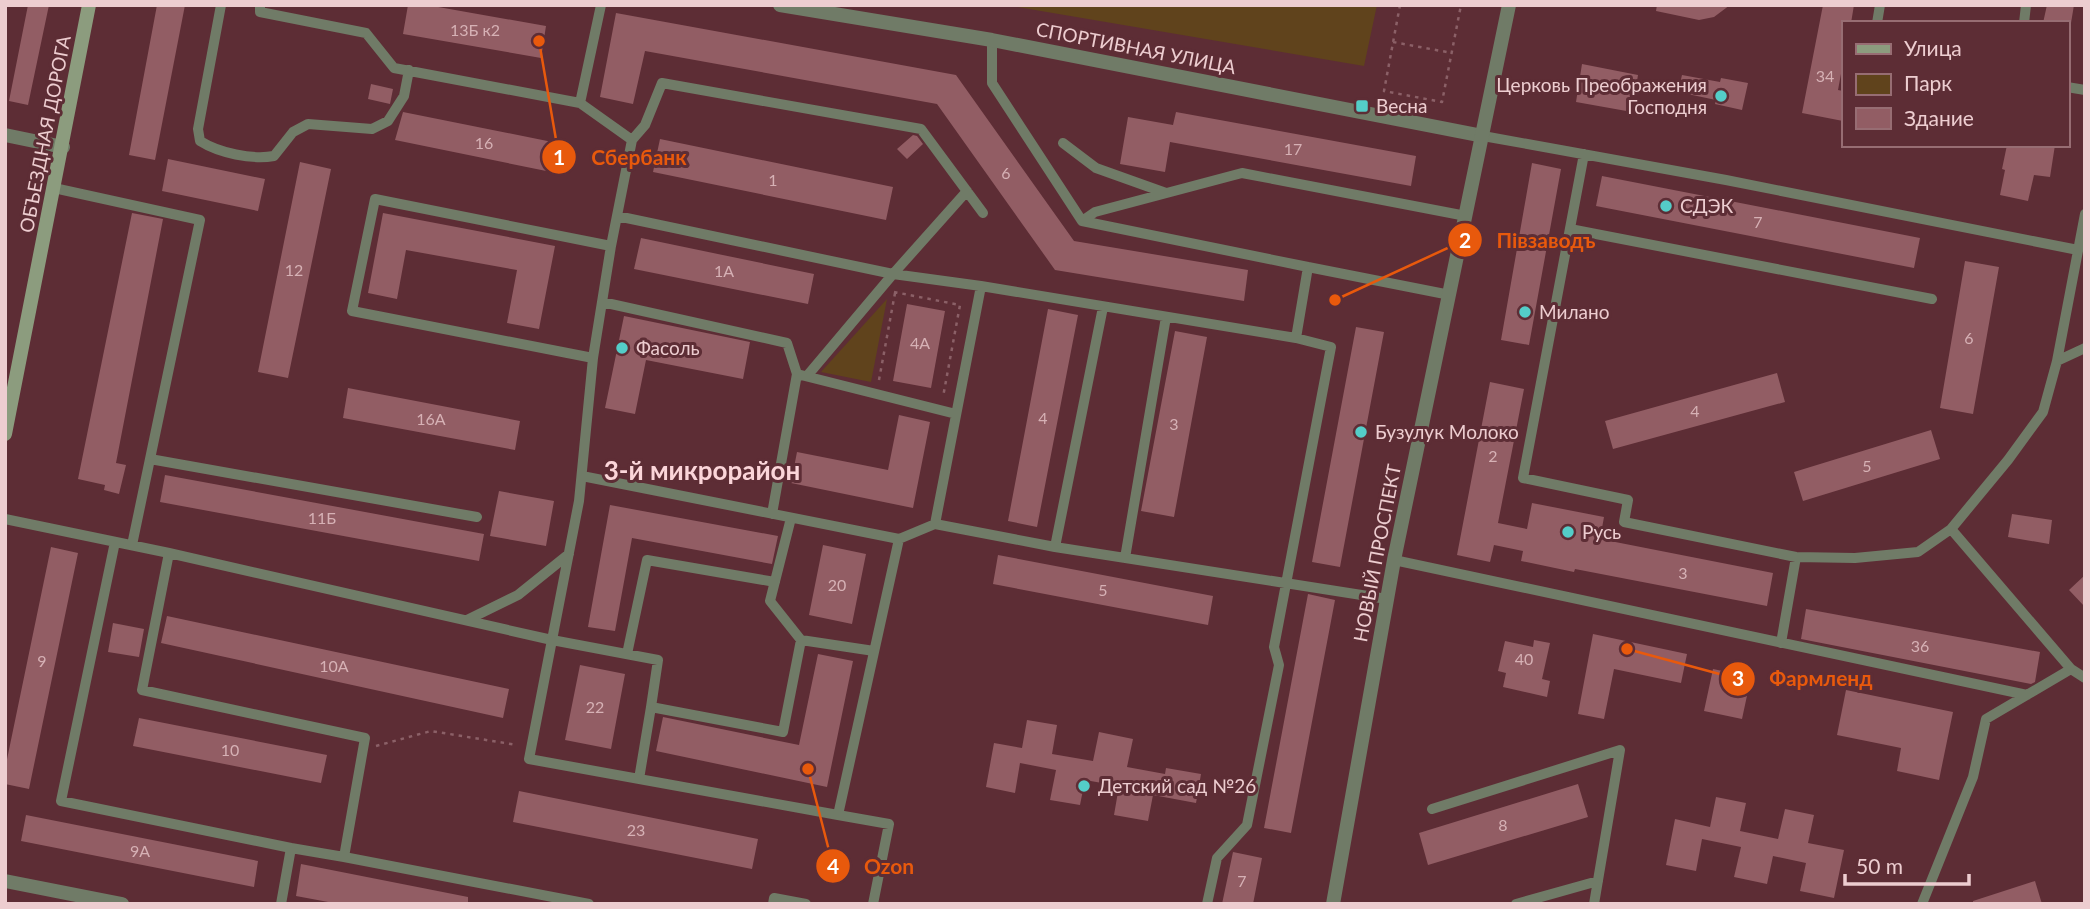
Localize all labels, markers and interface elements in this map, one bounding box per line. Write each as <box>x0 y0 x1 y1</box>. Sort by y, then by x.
street label: СПОРТИВНАЯ УЛИЦА <box>1034 17 1238 78</box>
house number: 13Б к2 <box>450 20 500 39</box>
legend <box>1842 21 2069 147</box>
street label: ОБЪЕЗДНАЯ ДОРОГА <box>14 33 75 234</box>
text: Улица <box>1904 35 1962 60</box>
house number: 34 <box>1816 66 1834 85</box>
text: Парк <box>1904 70 1952 95</box>
place label: Церковь Преображения Господня <box>1496 73 1707 118</box>
marker: Церковь Преображения Господня <box>1713 88 1729 104</box>
place label: Весна <box>1376 94 1427 117</box>
marker: Весна <box>1354 98 1370 114</box>
text: Здание <box>1904 105 1974 130</box>
house number: 16 <box>475 133 493 152</box>
callout: Сбербанк <box>542 136 700 178</box>
house number: 17 <box>1284 139 1302 158</box>
text: 1 <box>553 144 565 169</box>
text: Сбербанк <box>591 144 687 169</box>
house number: 6 <box>1001 163 1011 182</box>
house number: 1 <box>768 170 778 189</box>
place label: СДЭК <box>1680 194 1733 217</box>
marker: СДЭК <box>1658 198 1674 214</box>
house number: 7 <box>1753 212 1763 231</box>
callout: Півзаводъ <box>1448 219 1610 261</box>
text: 2 <box>1459 227 1471 252</box>
text: Півзаводъ <box>1496 227 1596 252</box>
house number: 12 <box>285 260 303 279</box>
house number: 1А <box>714 261 734 280</box>
place label: Милано <box>1539 300 1609 323</box>
marker: Милано <box>1517 304 1533 320</box>
house number: 6 <box>1964 328 1974 347</box>
house number: 4А <box>910 333 930 352</box>
place label: Фасоль <box>636 336 700 359</box>
marker: Фасоль <box>614 340 630 356</box>
house number: 4 <box>1690 401 1700 420</box>
house number: 4 <box>1038 408 1048 427</box>
house number: 16А <box>416 409 446 428</box>
house number: 3 <box>1169 414 1179 433</box>
place label: Бузулук Молоко <box>1375 420 1519 443</box>
marker: Бузулук Молоко <box>1353 424 1369 440</box>
house number: 2 <box>1488 446 1498 465</box>
district label: 3-й микрорайон <box>604 454 800 486</box>
house number: 5 <box>1862 456 1872 475</box>
street label: НОВЫЙ ПРОСПЕКТ <box>1348 462 1405 644</box>
house number: 11Б <box>308 508 336 527</box>
place label: Русь <box>1582 520 1621 543</box>
marker: Русь <box>1560 524 1576 540</box>
house number: 3 <box>1678 563 1688 582</box>
house number: 20 <box>828 575 846 594</box>
house number: 5 <box>1098 580 1108 599</box>
house number: 36 <box>1911 636 1929 655</box>
house number: 40 <box>1515 649 1533 668</box>
house number: 9 <box>37 651 47 670</box>
house number: 10А <box>319 656 349 675</box>
callout: Фармленд <box>1720 658 1886 700</box>
text: 3 <box>1732 665 1744 690</box>
text: Фармленд <box>1769 665 1873 690</box>
house number: 22 <box>586 697 604 716</box>
house number: 10 <box>221 740 239 759</box>
place label: Детский сад №26 <box>1098 774 1256 797</box>
marker: Детский сад №26 <box>1076 778 1092 794</box>
house number: 8 <box>1498 815 1508 834</box>
house number: 23 <box>627 820 645 839</box>
house number: 9А <box>130 841 150 860</box>
scale bar <box>1845 842 1969 886</box>
callout: Ozon <box>815 845 928 887</box>
text: 4 <box>827 853 839 878</box>
text: Ozon <box>864 853 914 878</box>
text: 50 m <box>1856 853 1903 878</box>
house number: 7 <box>1237 871 1247 890</box>

